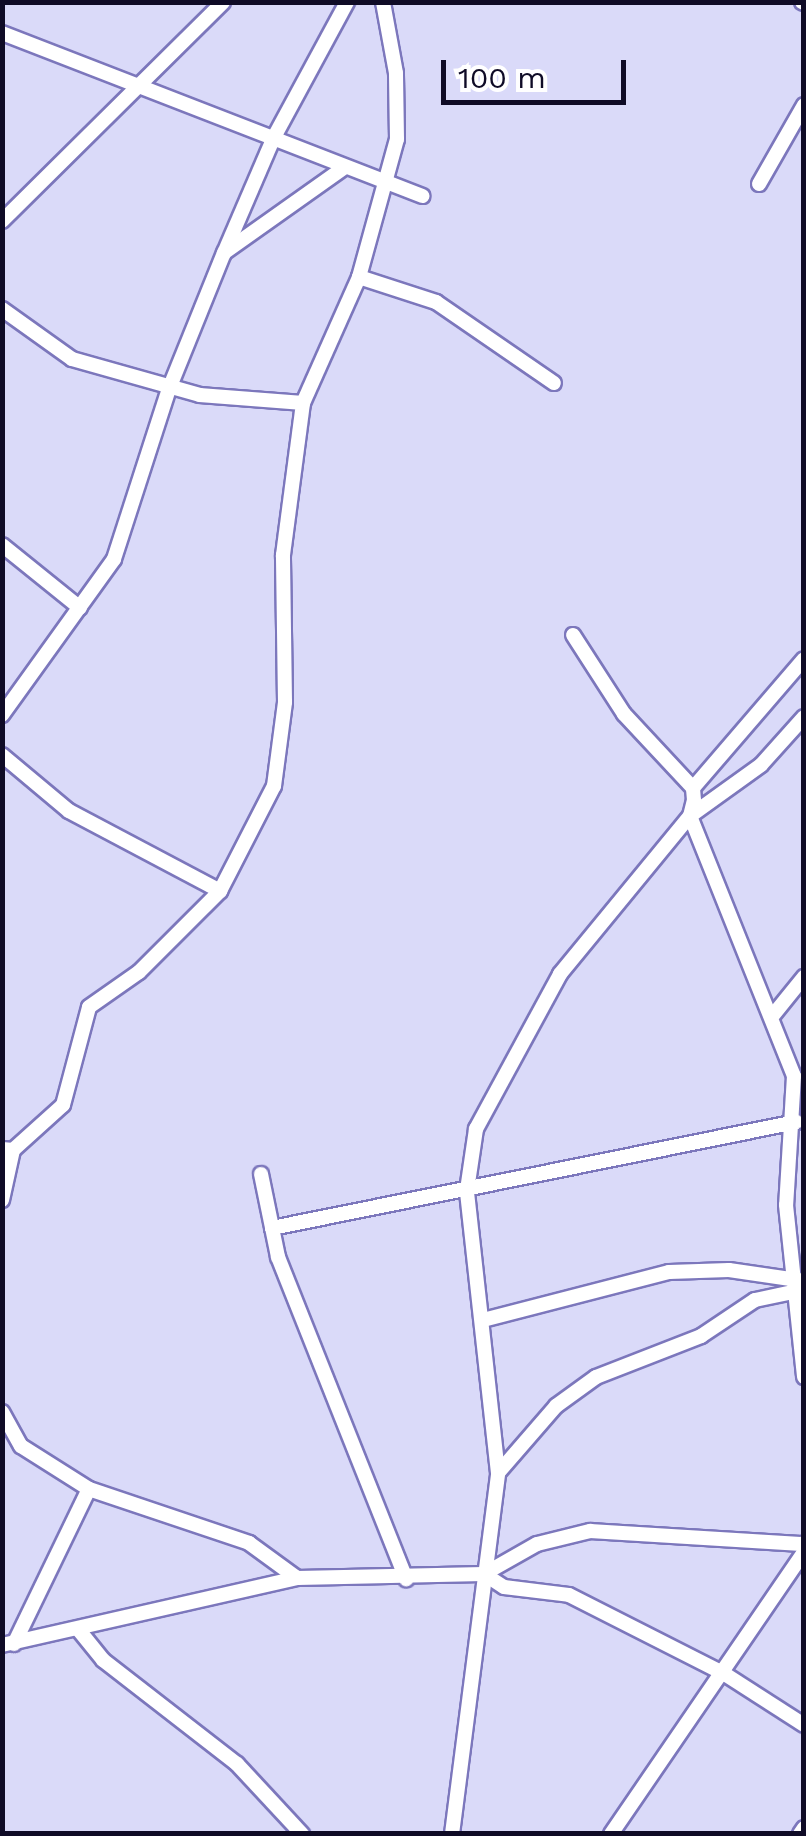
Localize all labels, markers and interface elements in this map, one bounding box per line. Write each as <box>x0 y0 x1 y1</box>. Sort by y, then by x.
scale bar <box>446 40 631 102</box>
text: 100 m <box>458 60 546 95</box>

